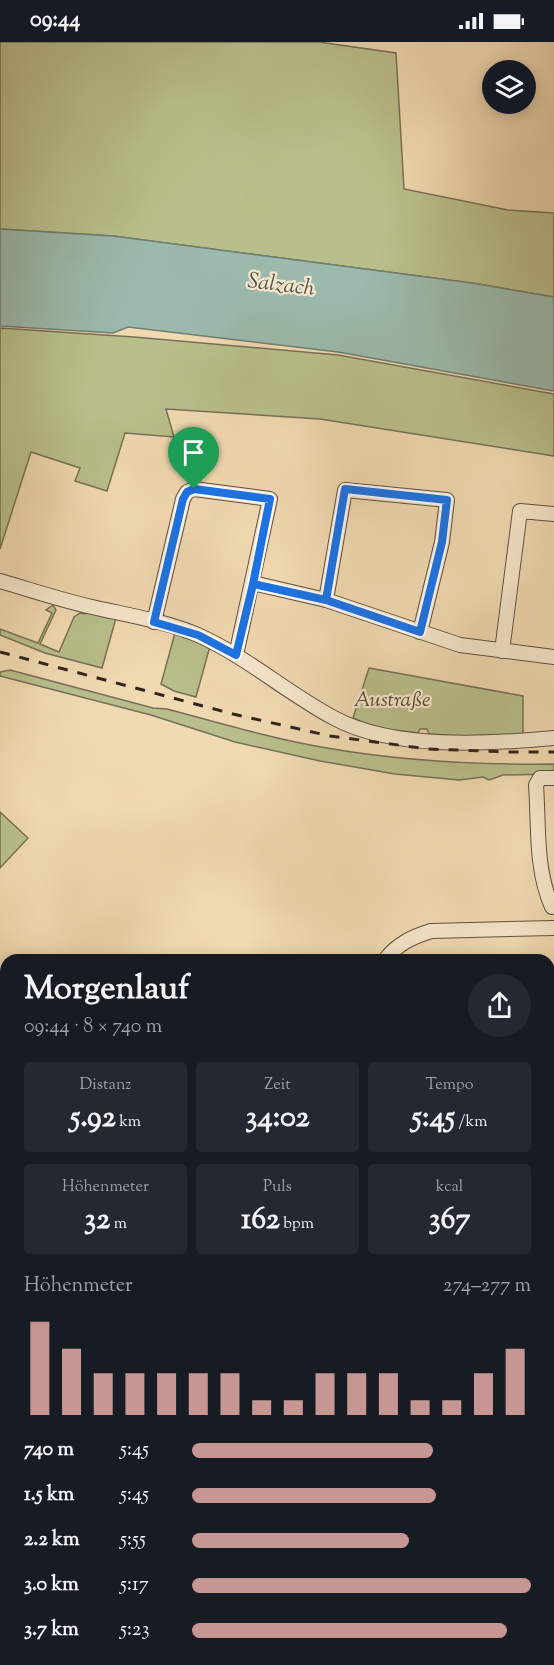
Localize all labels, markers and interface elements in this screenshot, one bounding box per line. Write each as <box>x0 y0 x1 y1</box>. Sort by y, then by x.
text: 09:44 <box>30 5 80 37</box>
map controls <box>482 60 536 114</box>
button: layers <box>482 60 536 114</box>
water label: Salzach <box>246 266 317 306</box>
pin <box>168 427 219 489</box>
icon: arrive <box>177 436 210 469</box>
park label: Austraße <box>354 686 430 716</box>
text: Morgenlauf <box>24 966 189 1014</box>
button: share <box>468 974 531 1037</box>
text: 09:44 · 8 × 740 m <box>24 1013 162 1042</box>
text: Distanz <box>80 1074 131 1097</box>
text: Zeit <box>264 1074 291 1097</box>
text: Tempo <box>425 1074 474 1097</box>
text: 5.92 <box>70 1097 116 1140</box>
text: 34:02 <box>245 1097 310 1140</box>
text: 5:45 <box>412 1097 455 1140</box>
text: km <box>116 1111 141 1134</box>
text: /km <box>455 1111 487 1134</box>
text: Höhenmeter <box>62 1176 149 1199</box>
text: Puls <box>263 1176 292 1199</box>
text: kcal <box>436 1176 463 1199</box>
text: 32 <box>84 1199 110 1242</box>
text: 162 <box>241 1199 280 1242</box>
text: 367 <box>429 1199 470 1242</box>
text: m <box>110 1213 127 1236</box>
text: bpm <box>280 1213 314 1236</box>
text: Höhenmeter <box>24 1272 133 1301</box>
text: 274–277 m <box>443 1272 531 1301</box>
text: 740 m <box>24 1436 74 1465</box>
text: 5:45 <box>120 1436 149 1465</box>
text: 1.5 km <box>24 1481 74 1510</box>
text: 5:45 <box>120 1481 149 1510</box>
text: 2.2 km <box>24 1526 79 1555</box>
text: 5:55 <box>120 1526 146 1555</box>
text: 3.0 km <box>24 1571 79 1600</box>
text: 5:17 <box>120 1571 149 1600</box>
text: 3.7 km <box>24 1616 79 1645</box>
text: 5:23 <box>120 1616 149 1645</box>

